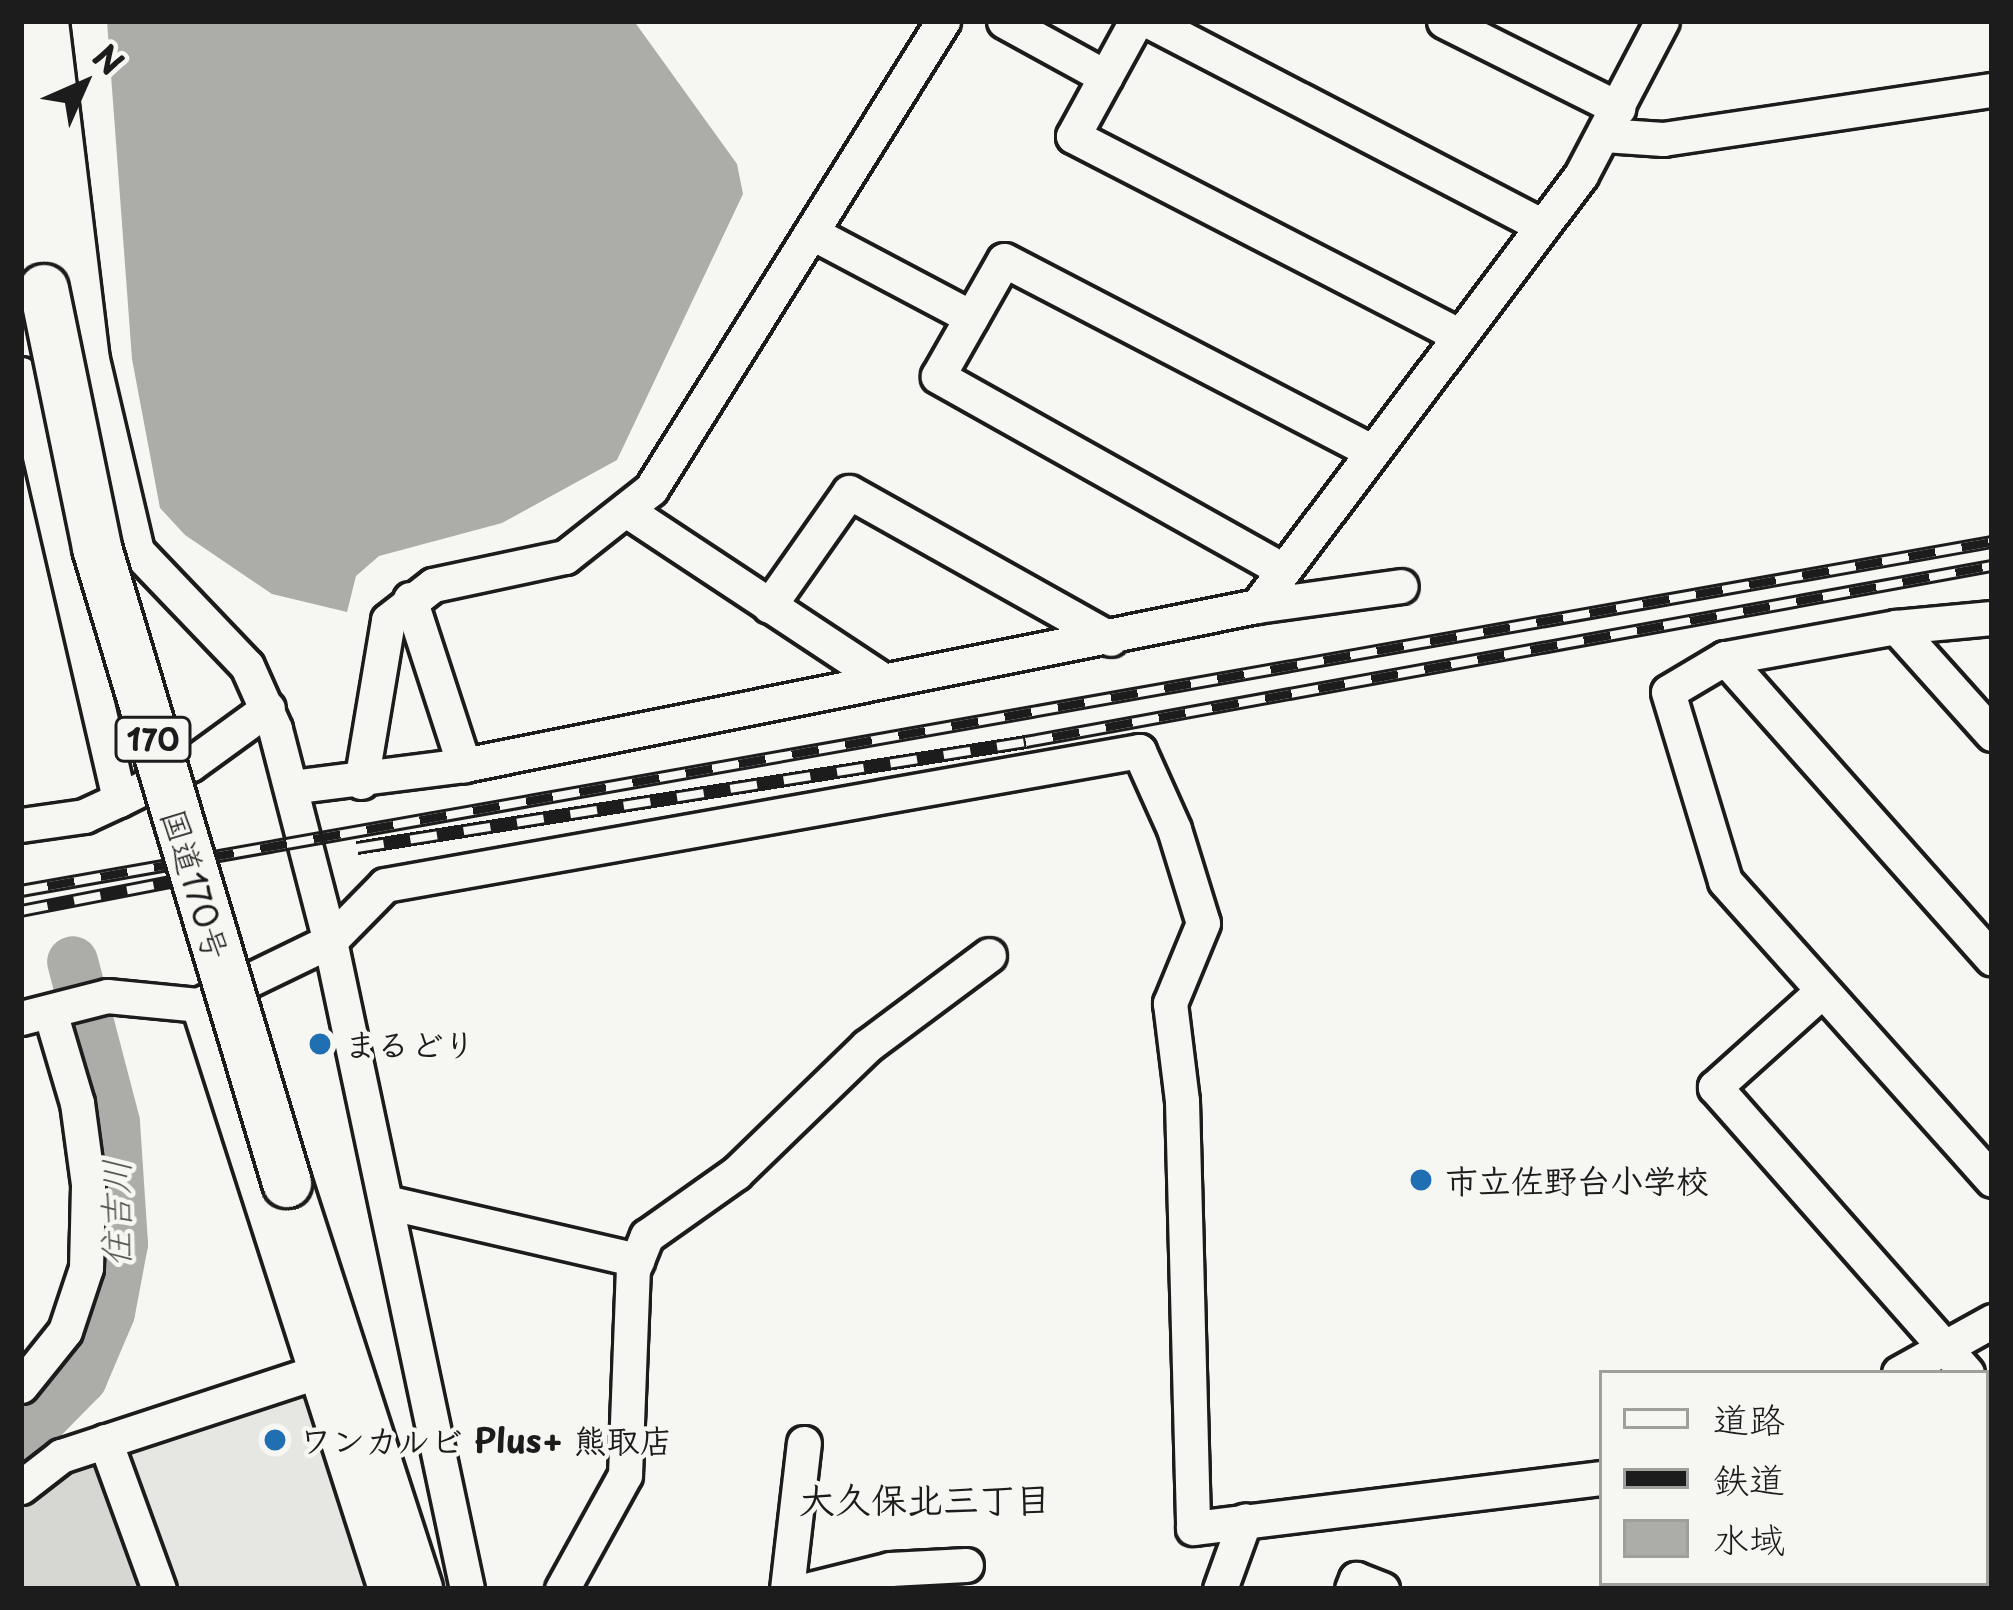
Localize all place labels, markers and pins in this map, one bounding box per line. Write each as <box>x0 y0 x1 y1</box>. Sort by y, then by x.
place label: まるどり <box>344 1024 476 1064</box>
marker: まるどり <box>307 1031 333 1057</box>
place label: 市立佐野台小学校 <box>1445 1160 1709 1200</box>
marker: 市立佐野台小学校 <box>1408 1167 1434 1193</box>
place label: ワンカルビ Plus+ 熊取店 <box>299 1420 673 1460</box>
marker: ワンカルビ Plus+ 熊取店 <box>262 1427 288 1453</box>

